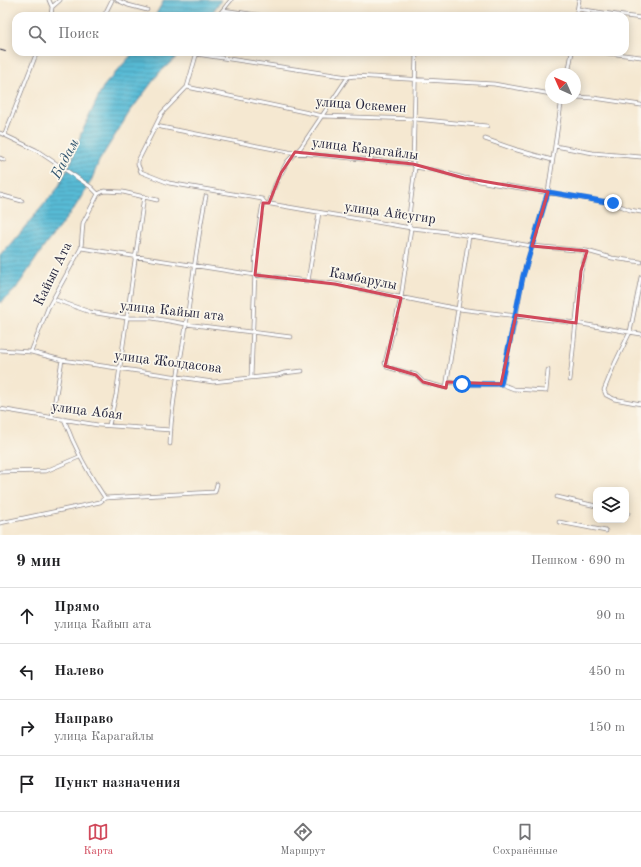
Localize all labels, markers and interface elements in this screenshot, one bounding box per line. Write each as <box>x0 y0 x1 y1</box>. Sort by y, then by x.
search box <box>12 12 629 56</box>
icon: search <box>26 23 48 45</box>
text: Поиск <box>58 27 99 42</box>
north arrow <box>545 68 581 104</box>
street label: улица Оскемен <box>315 95 407 115</box>
water label: Бадам <box>49 136 83 182</box>
street label: улица Карагайлы <box>311 136 419 162</box>
route end <box>604 194 622 212</box>
street label: улица Айсугир <box>343 200 437 226</box>
street label: Кайып Ата <box>32 240 74 308</box>
street label: Камбарулы <box>328 266 398 292</box>
street label: улица Кайып ата <box>119 299 225 323</box>
street label: улица Жолдасова <box>113 348 223 376</box>
route start <box>453 375 471 393</box>
street label: улица Абая <box>51 400 123 422</box>
map controls <box>593 487 629 523</box>
button: layers <box>593 487 629 523</box>
text: 9 мин <box>16 553 61 570</box>
text: Пешком · 690 m <box>531 554 625 567</box>
text: Прямо <box>54 600 100 615</box>
icon: ahead <box>16 605 38 627</box>
text: 90 m <box>596 609 625 622</box>
text: улица Кайып ата <box>54 618 151 631</box>
icon: left <box>16 661 38 683</box>
text: Налево <box>54 664 104 679</box>
text: 450 m <box>588 665 625 678</box>
text: Направо <box>54 712 113 727</box>
icon: right <box>16 717 38 739</box>
text: 150 m <box>588 721 625 734</box>
text: улица Карагайлы <box>54 730 154 743</box>
icon: arrive <box>16 773 38 795</box>
text: Пункт назначения <box>54 776 181 791</box>
tab: Карта <box>84 821 113 859</box>
tab: Маршрут <box>280 821 326 859</box>
tab: Сохранённые <box>493 821 557 859</box>

